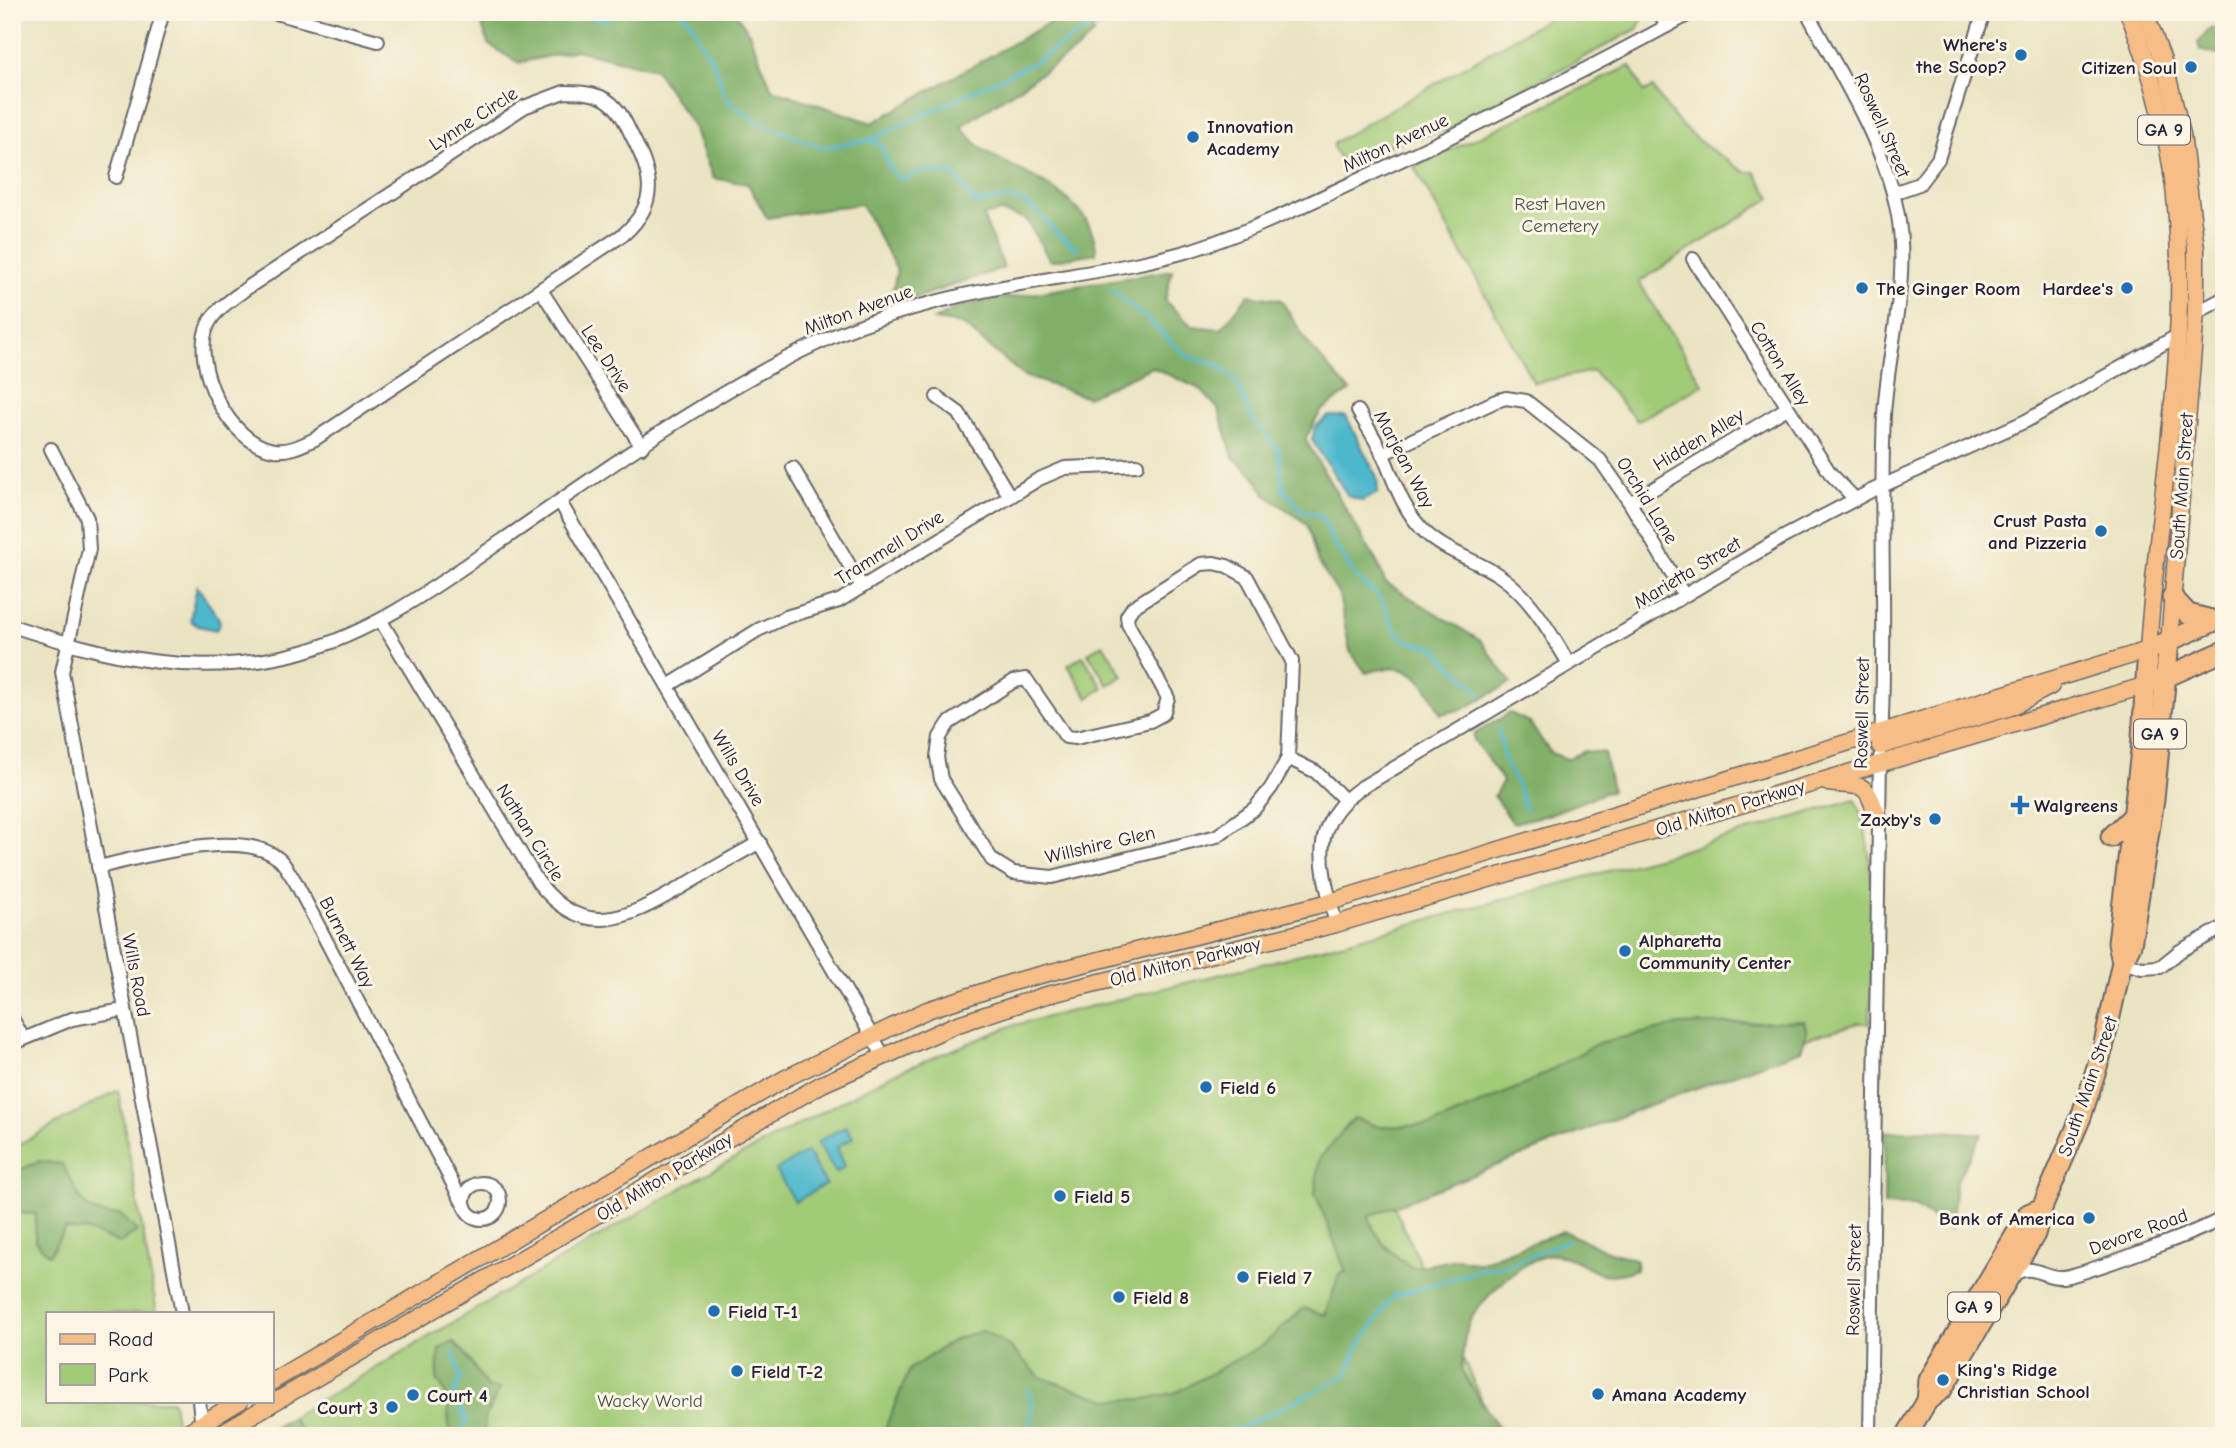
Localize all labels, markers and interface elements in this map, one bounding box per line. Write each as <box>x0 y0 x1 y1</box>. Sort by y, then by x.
place label: Where's the Scoop? <box>1915 34 2007 78</box>
marker: Where's the Scoop? <box>2013 47 2029 63</box>
place label: Citizen Soul <box>2081 57 2177 79</box>
marker: Citizen Soul <box>2183 59 2199 75</box>
street label: Roswell Street <box>1849 70 1915 181</box>
street label: Lynne Circle <box>425 82 522 155</box>
street label: Milton Avenue <box>1339 109 1452 177</box>
place label: Innovation Academy <box>1207 116 1293 160</box>
road number: GA 9 <box>2138 116 2190 145</box>
marker: Innovation Academy <box>1185 129 1201 145</box>
park label: Rest Haven Cemetery <box>1514 193 1606 237</box>
place label: The Ginger Room <box>1876 278 2020 300</box>
place label: Hardee's <box>2042 278 2113 300</box>
street label: Milton Avenue <box>801 280 916 340</box>
marker: The Ginger Room <box>1854 280 1870 296</box>
marker: Hardee's <box>2119 280 2135 296</box>
street label: Cotton Alley <box>1745 317 1815 411</box>
street label: Lee Drive <box>576 321 636 396</box>
street label: Hidden Alley <box>1649 404 1748 476</box>
street label: Marjean Way <box>1369 407 1439 512</box>
street label: South Main Street <box>2166 412 2198 560</box>
street label: Orchid Lane <box>1612 453 1683 548</box>
street label: Trammell Drive <box>831 506 948 590</box>
place label: Crust Pasta and Pizzeria <box>1988 510 2087 554</box>
marker: Crust Pasta and Pizzeria <box>2093 523 2109 539</box>
street label: Marietta Street <box>1630 532 1746 613</box>
street label: Roswell Street <box>1850 656 1874 769</box>
road number: GA 9 <box>2134 720 2186 748</box>
street label: Wills Drive <box>707 727 769 810</box>
street label: Old Milton Parkway <box>1653 775 1808 841</box>
street label: Nathan Circle <box>492 780 569 885</box>
place label: Walgreens <box>2034 795 2118 817</box>
marker: Walgreens <box>2012 797 2028 813</box>
place label: Zaxby's <box>1861 809 1921 831</box>
marker: Zaxby's <box>1927 811 1943 827</box>
street label: Willshire Glen <box>1043 822 1157 868</box>
street label: Burnett Way <box>315 893 380 992</box>
place label: Alpharetta Community Center <box>1639 930 1791 974</box>
street label: Wills Road <box>117 932 155 1019</box>
street label: Old Milton Parkway <box>1108 932 1263 991</box>
marker: Alpharetta Community Center <box>1617 943 1633 959</box>
street label: South Main Street <box>2054 1013 2122 1159</box>
place label: Field 6 <box>1220 1077 1276 1099</box>
marker: Field 6 <box>1198 1079 1214 1095</box>
street label: Old Milton Parkway <box>593 1127 737 1226</box>
place label: Field 5 <box>1074 1186 1130 1208</box>
marker: Field 5 <box>1052 1188 1068 1204</box>
street label: Devore Road <box>2086 1204 2191 1260</box>
place label: Bank of America <box>1939 1208 2075 1230</box>
marker: Bank of America <box>2081 1210 2097 1226</box>
street label: Roswell Street <box>1842 1223 1866 1336</box>
place label: Field 7 <box>1257 1267 1312 1289</box>
marker: Field 7 <box>1235 1269 1251 1285</box>
place label: Field 8 <box>1133 1287 1189 1309</box>
marker: Field 8 <box>1111 1289 1127 1305</box>
road number: GA 9 <box>1948 1292 2000 1322</box>
place label: Field T-1 <box>728 1301 798 1323</box>
marker: Field T-1 <box>706 1303 722 1319</box>
legend <box>46 1312 273 1402</box>
text: Road <box>108 1327 153 1351</box>
place label: King's Ridge Christian School <box>1957 1359 2090 1403</box>
place label: Field T-2 <box>751 1361 823 1383</box>
text: Park <box>108 1363 148 1387</box>
marker: Field T-2 <box>729 1363 745 1379</box>
marker: King's Ridge Christian School <box>1935 1372 1951 1388</box>
place label: Amana Academy <box>1612 1384 1746 1406</box>
place label: Court 4 <box>427 1385 488 1407</box>
marker: Amana Academy <box>1590 1386 1606 1402</box>
marker: Court 4 <box>405 1387 421 1403</box>
park label: Wacky World <box>597 1390 703 1412</box>
place label: Court 3 <box>317 1397 378 1419</box>
marker: Court 3 <box>384 1399 400 1415</box>

